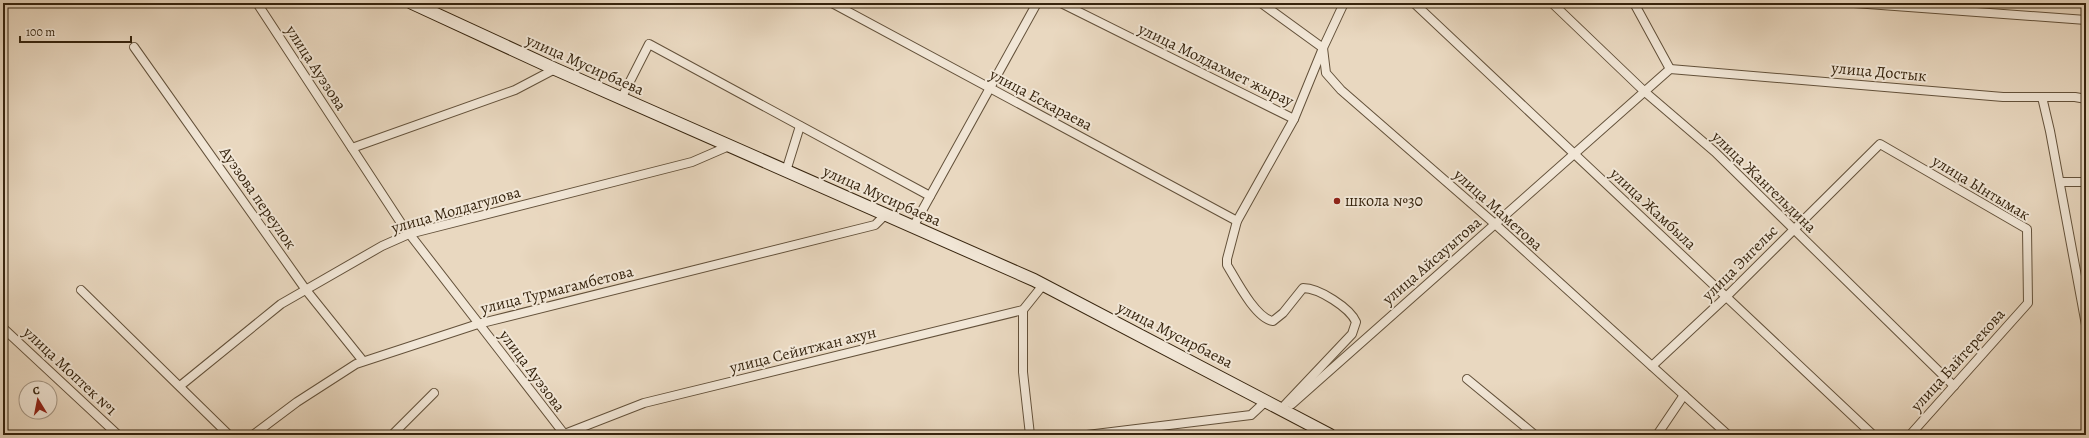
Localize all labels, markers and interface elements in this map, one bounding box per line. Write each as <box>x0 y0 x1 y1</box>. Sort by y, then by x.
street label: улица Молдахмет жырау <box>1134 17 1298 112</box>
scale bar <box>20 18 131 44</box>
street label: улица Ауэзова <box>280 20 352 115</box>
text: 100 m <box>26 24 55 40</box>
street label: улица Мусирбаева <box>522 29 648 101</box>
street label: улица Достык <box>1830 57 1927 87</box>
street label: улица Ескараева <box>985 63 1097 137</box>
street label: улица Жангельдина <box>1706 125 1822 238</box>
street label: Ауэзова переулок <box>214 142 302 254</box>
street label: улица Ынтымак <box>1927 150 2034 226</box>
street label: улица Мусирбаева <box>819 160 945 232</box>
street label: улица Жамбыла <box>1604 162 1702 255</box>
street label: улица Маметова <box>1448 163 1548 256</box>
street label: улица Молдагулова <box>388 181 524 239</box>
place label: школа №30 <box>1345 190 1423 212</box>
marker: школа №30 <box>1332 196 1342 206</box>
street label: улица Айсауытова <box>1377 211 1487 311</box>
street label: улица Энгельс <box>1696 220 1783 307</box>
street label: улица Турмагамбетова <box>478 260 636 320</box>
street label: улица Мусирбаева <box>1113 296 1237 374</box>
street label: улица Байтерекова <box>1905 303 2011 417</box>
street label: улица Моптек №1 <box>18 321 122 421</box>
street label: улица Сейитжан ахун <box>726 321 879 379</box>
street label: улица Ауэзова <box>493 325 571 417</box>
north arrow <box>18 380 58 420</box>
text: С <box>32 383 41 399</box>

